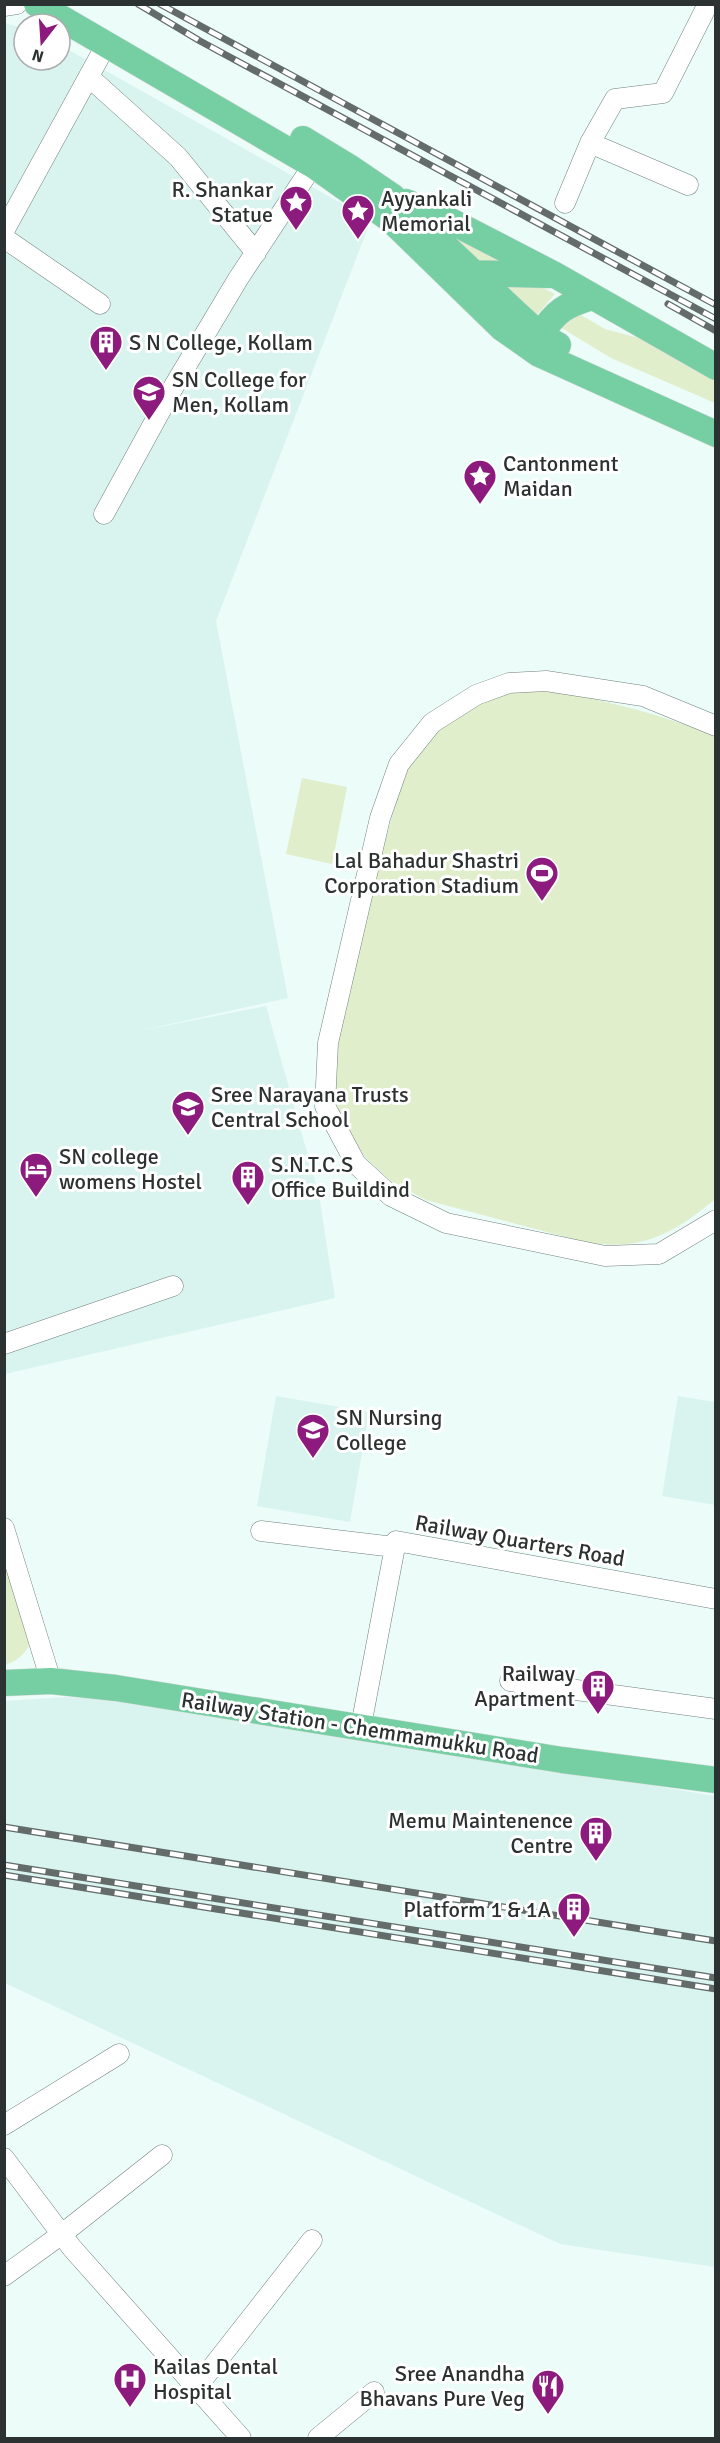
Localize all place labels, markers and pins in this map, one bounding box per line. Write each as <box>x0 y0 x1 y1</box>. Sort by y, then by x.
place label: R. Shankar Statue <box>172 176 273 228</box>
place icon: R. Shankar Statue <box>278 184 314 231</box>
place label: Ayyankali Memorial <box>381 185 472 237</box>
place icon: Ayyankali Memorial <box>340 193 376 240</box>
building icon: S N College, Kollam <box>88 324 124 371</box>
place label: S N College, Kollam <box>129 329 313 356</box>
place label: SN College for Men, Kollam <box>172 366 306 418</box>
school or university icon: SN College for Men, Kollam <box>131 374 167 421</box>
place label: Cantonment Maidan <box>503 450 619 502</box>
place icon: Cantonment Maidan <box>462 458 498 505</box>
place label: Lal Bahadur Shastri Corporation Stadium <box>324 847 519 899</box>
sports icon: Lal Bahadur Shastri Corporation Stadium <box>524 855 560 902</box>
place label: Sree Narayana Trusts Central School <box>211 1081 409 1133</box>
school or university icon: Sree Narayana Trusts Central School <box>170 1089 206 1136</box>
place label: SN college womens Hostel <box>59 1143 202 1195</box>
hotel icon: SN college womens Hostel <box>18 1151 54 1198</box>
place label: S.N.T.C.S Office Buildind <box>271 1151 410 1203</box>
building icon: S.N.T.C.S Office Buildind <box>230 1159 266 1206</box>
place label: SN Nursing College <box>336 1404 442 1456</box>
school or university icon: SN Nursing College <box>295 1412 331 1459</box>
place label: Railway Apartment <box>474 1660 576 1712</box>
building icon: Railway Apartment <box>580 1668 616 1715</box>
place label: Memu Maintenence Centre <box>388 1807 573 1859</box>
building icon: Memu Maintenence Centre <box>578 1815 614 1862</box>
building icon: Platform 1 & 1A <box>556 1891 592 1938</box>
place label: Platform 1 & 1A <box>403 1896 552 1923</box>
place label: Kailas Dental Hospital <box>153 2353 278 2405</box>
place label: Sree Anandha Bhavans Pure Veg <box>359 2360 525 2412</box>
hospital icon: Kailas Dental Hospital <box>112 2361 148 2408</box>
restaurant icon: Sree Anandha Bhavans Pure Veg <box>530 2368 566 2415</box>

